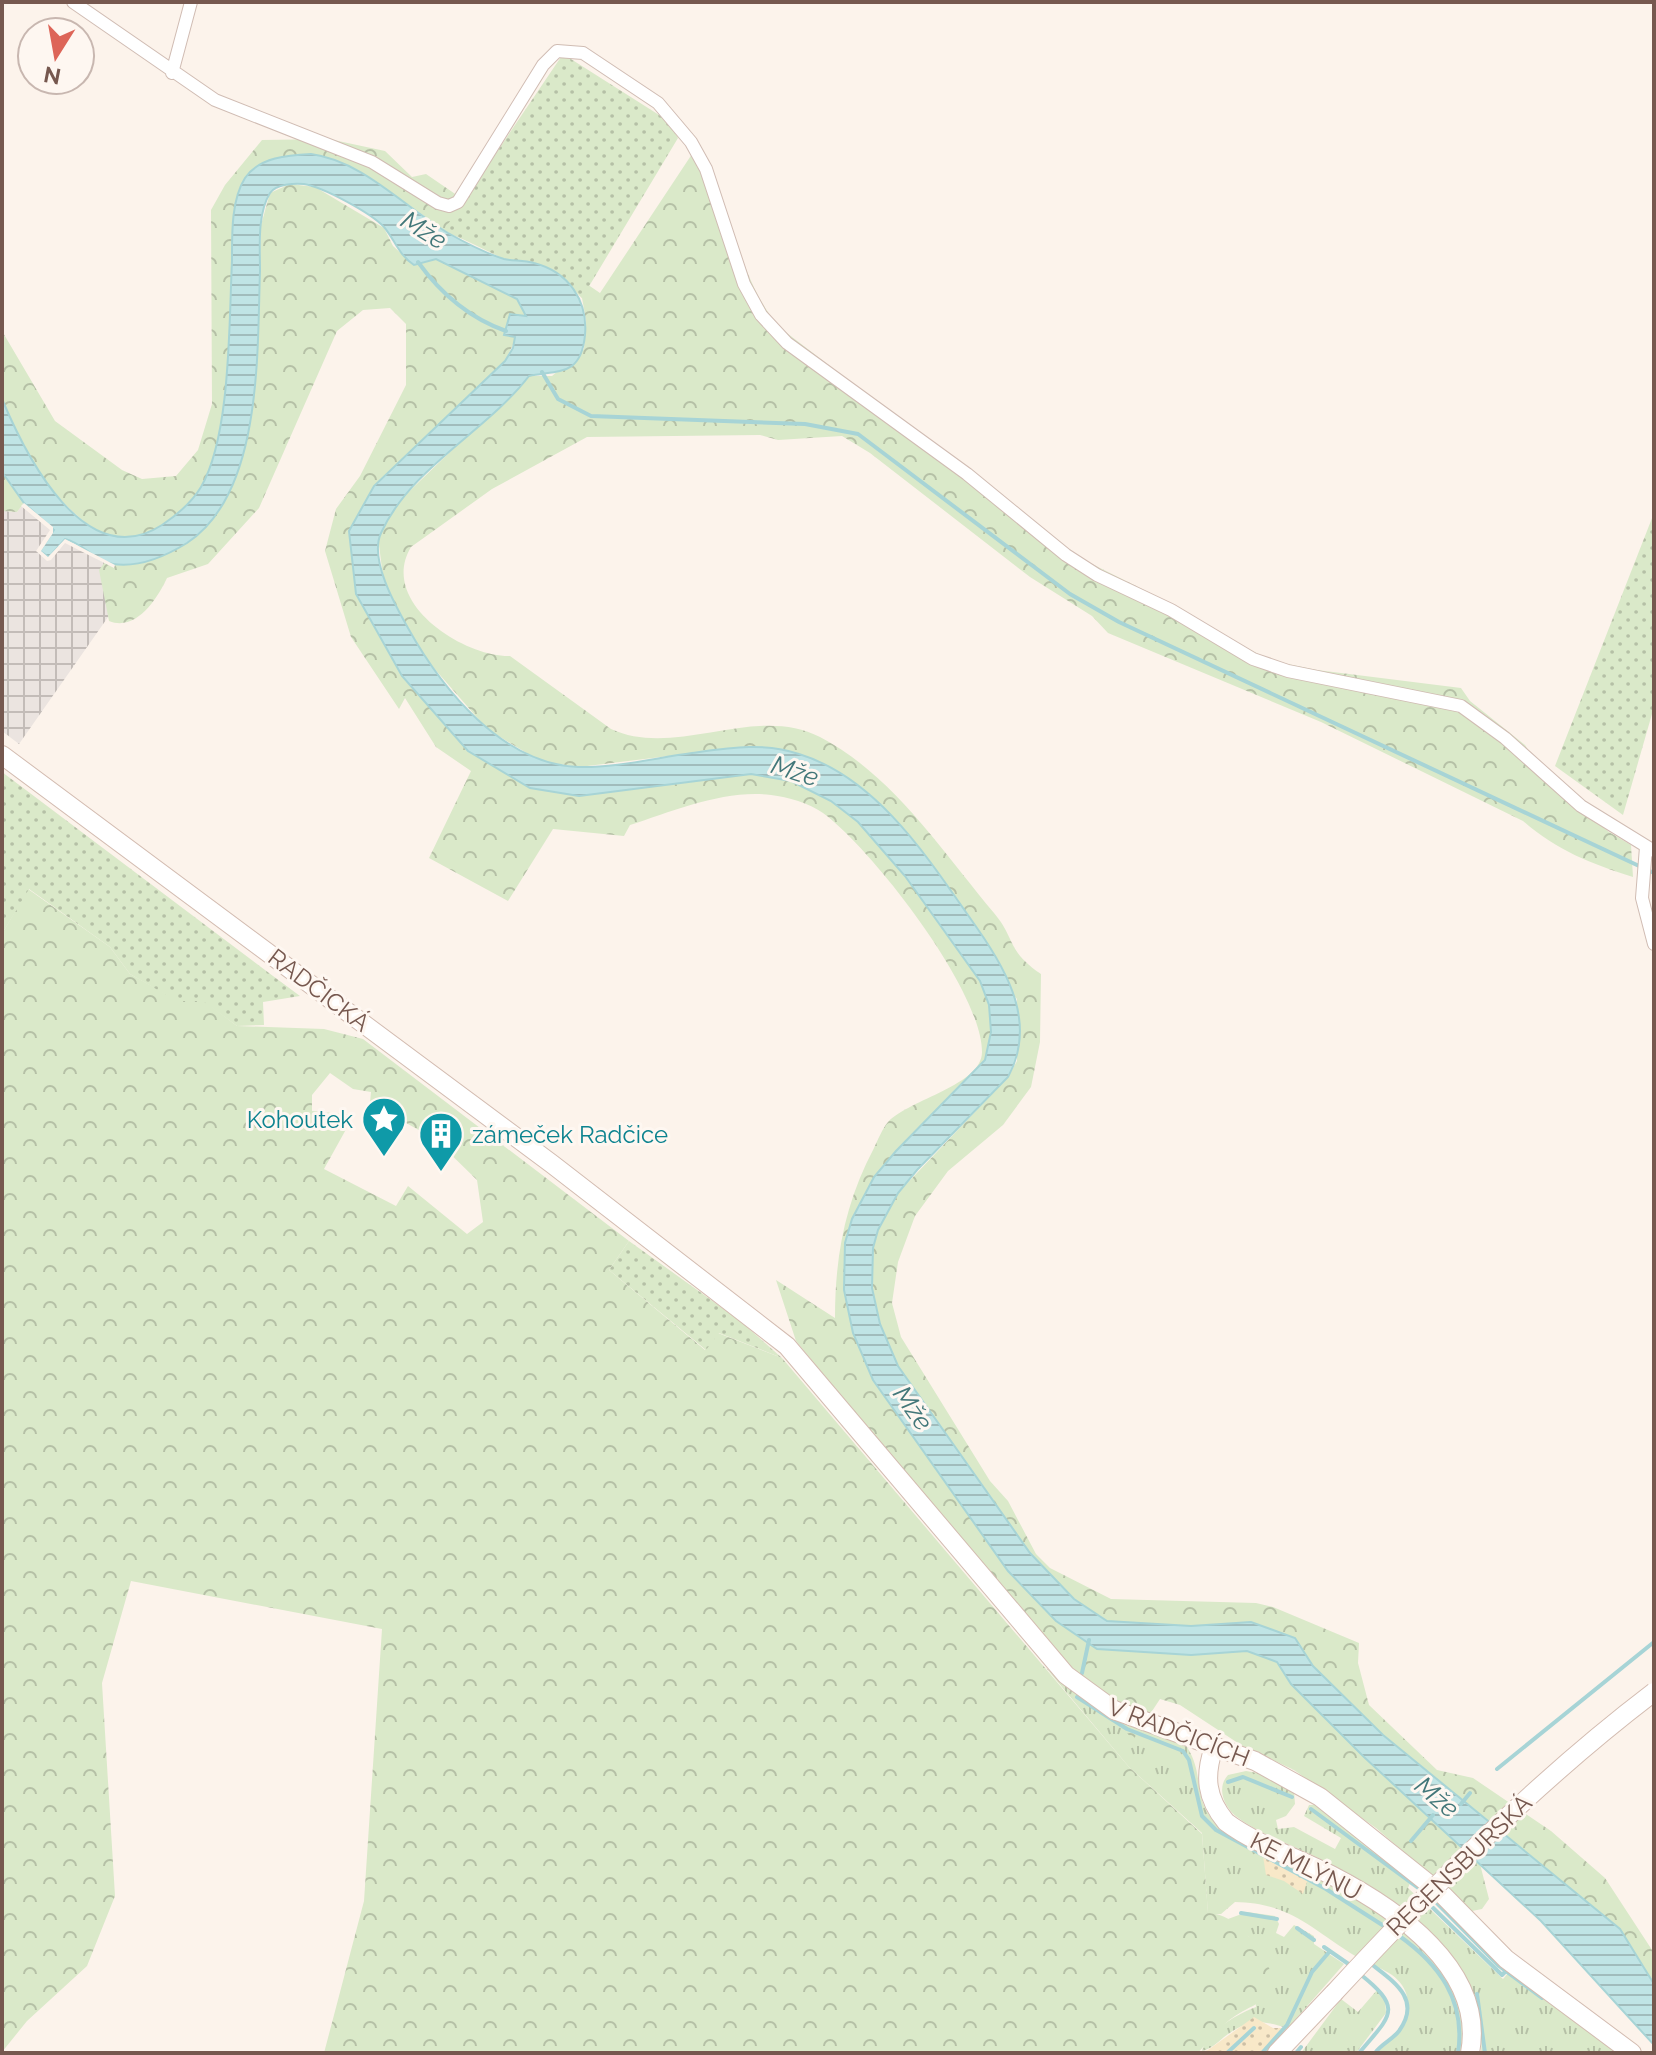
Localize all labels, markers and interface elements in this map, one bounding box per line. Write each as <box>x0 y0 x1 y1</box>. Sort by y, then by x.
north arrow <box>16 16 96 96</box>
text: N <box>41 61 63 90</box>
water label: Mže <box>396 205 452 255</box>
water label: Mže <box>768 749 822 793</box>
street label: RADČICKÁ <box>263 942 375 1038</box>
place icon: Kohoutek <box>360 1095 408 1158</box>
place label: Kohoutek <box>247 1105 353 1134</box>
building icon: zámeček Radčice <box>417 1110 465 1173</box>
place label: zámeček Radčice <box>472 1120 668 1149</box>
water label: Mže <box>887 1380 939 1436</box>
street label: V RADČICÍCH <box>1104 1692 1254 1772</box>
water label: Mže <box>1409 1770 1465 1824</box>
street label: REGENSBURSKÁ <box>1380 1788 1538 1942</box>
street label: KE MLÝNU <box>1246 1826 1366 1906</box>

